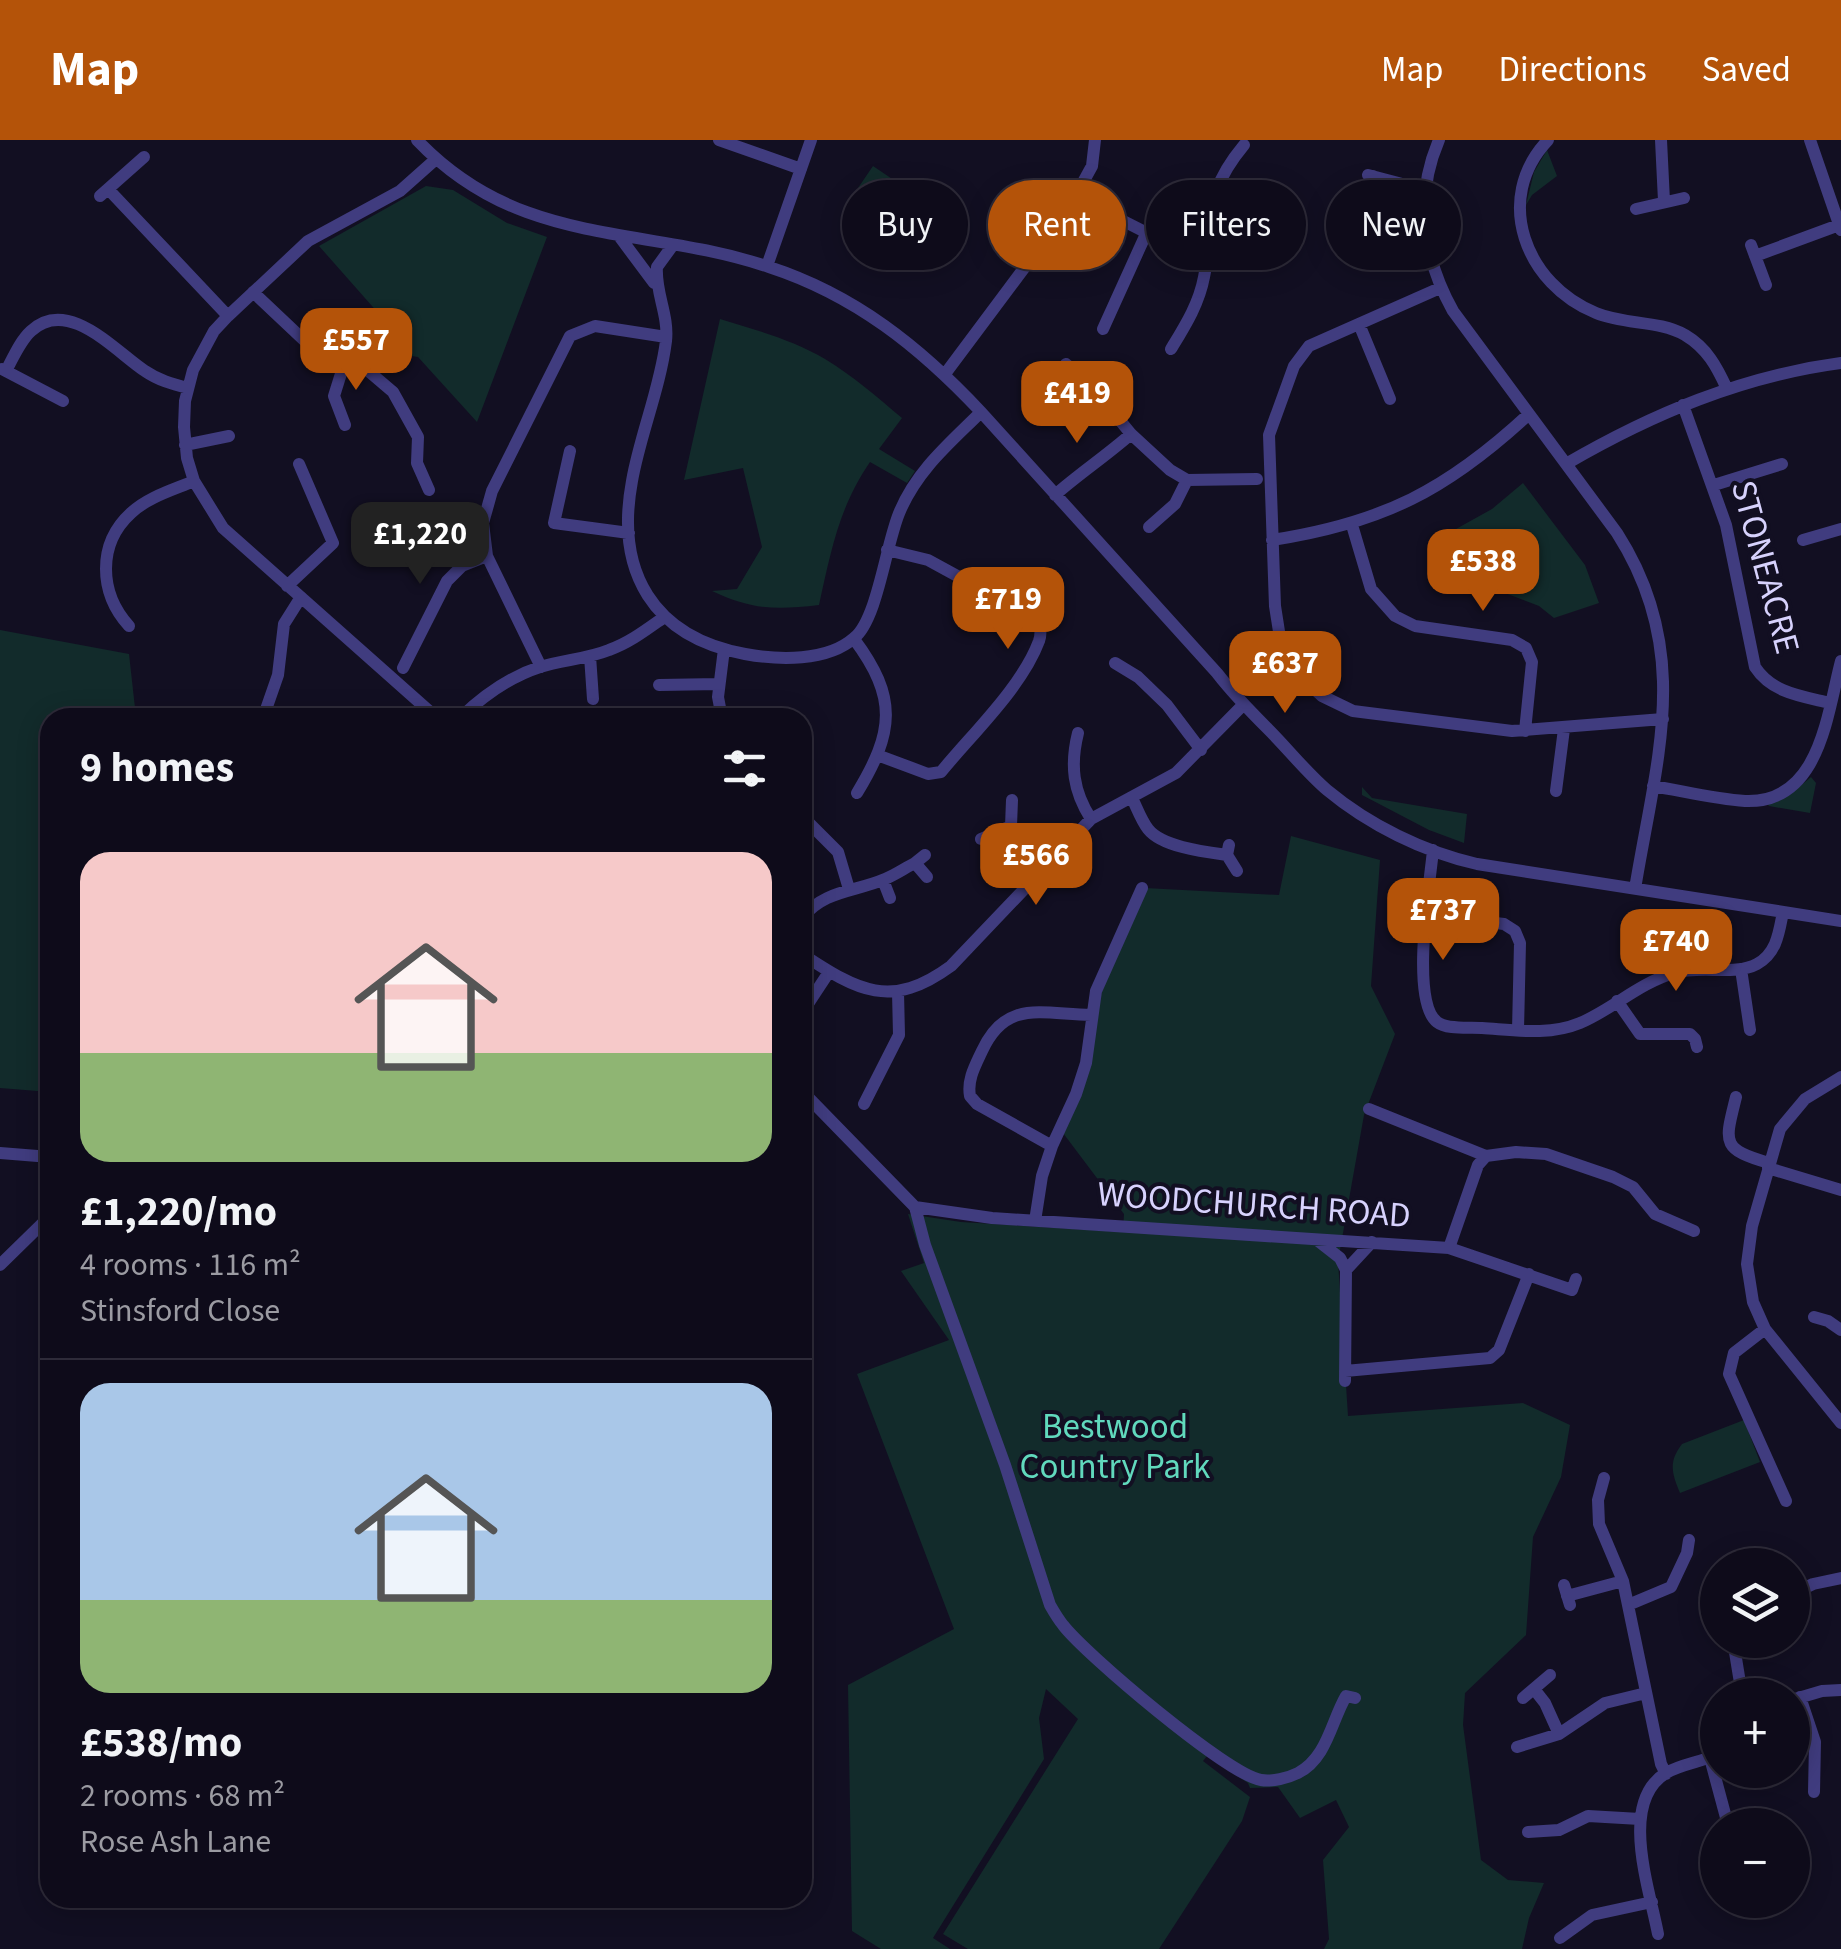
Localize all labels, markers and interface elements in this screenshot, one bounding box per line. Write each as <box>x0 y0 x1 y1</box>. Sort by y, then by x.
text: Map <box>50 36 139 104</box>
text: Map <box>1381 45 1444 95</box>
text: Directions <box>1499 45 1647 95</box>
text: Saved <box>1702 45 1791 95</box>
chip: Buy <box>842 180 968 270</box>
chip: Rent <box>988 180 1126 270</box>
chip: Filters <box>1146 180 1306 270</box>
chip: New <box>1326 180 1461 270</box>
pin: £557 <box>297 308 415 393</box>
text: £557 <box>322 317 390 363</box>
pin: £419 <box>1018 361 1136 446</box>
text: £419 <box>1043 370 1111 416</box>
street label: STONEACRE <box>1718 475 1812 659</box>
pin: £1,220 <box>339 502 501 587</box>
text: £1,220 <box>373 511 467 557</box>
pin: £538 <box>1424 529 1542 614</box>
text: £538 <box>1449 538 1517 584</box>
pin: £719 <box>949 567 1067 652</box>
text: £719 <box>974 576 1042 622</box>
pin: £637 <box>1226 631 1344 716</box>
text: £637 <box>1251 640 1319 686</box>
text: 9 homes <box>80 738 234 798</box>
icon: filters <box>717 741 772 796</box>
pin: £566 <box>977 823 1095 908</box>
text: £566 <box>1002 832 1070 878</box>
pin: £737 <box>1384 878 1502 963</box>
text: £737 <box>1409 887 1477 933</box>
pin: £740 <box>1617 909 1735 994</box>
icon: home <box>336 917 516 1097</box>
text: £740 <box>1642 918 1710 964</box>
street label: WOODCHURCH ROAD <box>1096 1169 1412 1241</box>
text: £1,220/mo <box>80 1182 277 1242</box>
text: 4 rooms · 116 m² <box>80 1242 301 1288</box>
text: Stinsford Close <box>80 1288 280 1334</box>
park label: Bestwood Country Park <box>1020 1402 1211 1492</box>
icon: home <box>336 1448 516 1628</box>
map controls <box>1700 1548 1810 1918</box>
button: layers <box>1700 1548 1810 1658</box>
button: + <box>1700 1678 1810 1788</box>
text: £538/mo <box>80 1713 242 1773</box>
text: 2 rooms · 68 m² <box>80 1773 285 1819</box>
button: − <box>1700 1808 1810 1918</box>
text: Rose Ash Lane <box>80 1819 271 1865</box>

